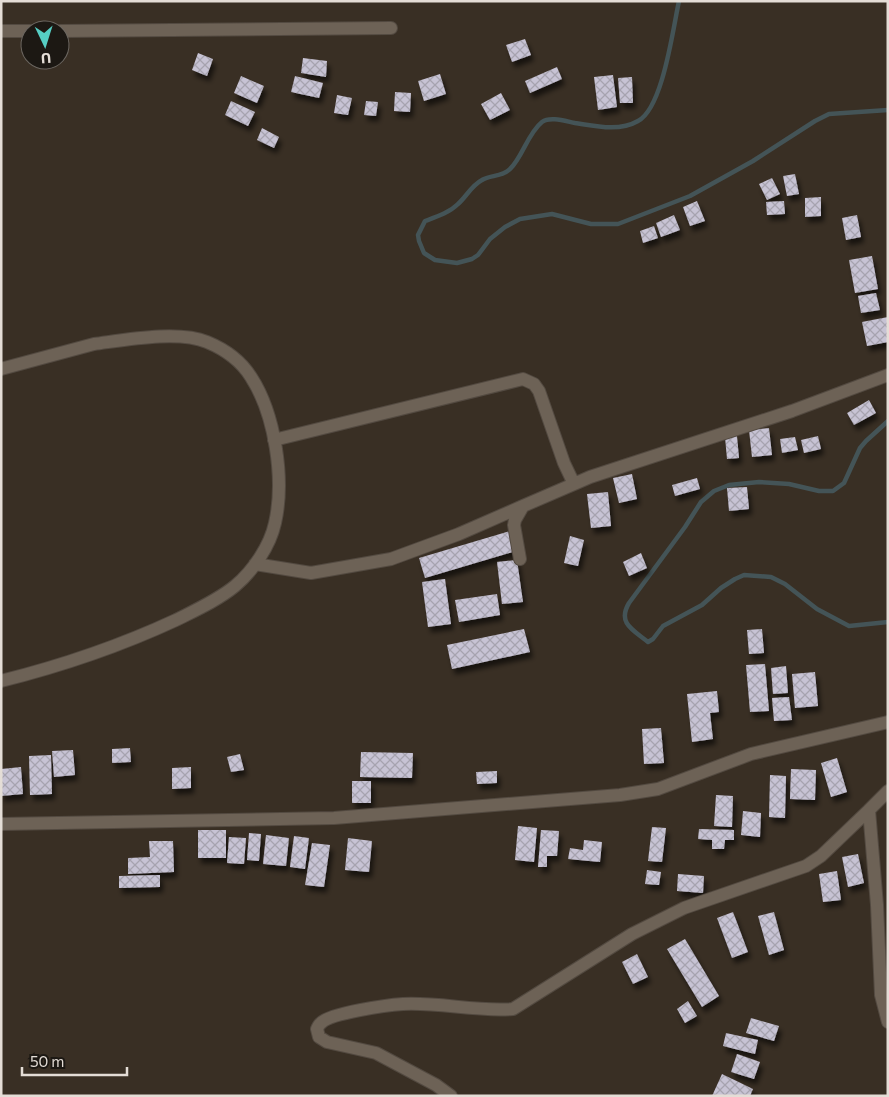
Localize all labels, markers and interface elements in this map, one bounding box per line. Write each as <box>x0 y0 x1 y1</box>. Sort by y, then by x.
north arrow <box>20 20 70 70</box>
text: U <box>40 50 52 67</box>
scale bar <box>22 1044 128 1076</box>
text: 50 m <box>30 1052 64 1070</box>

